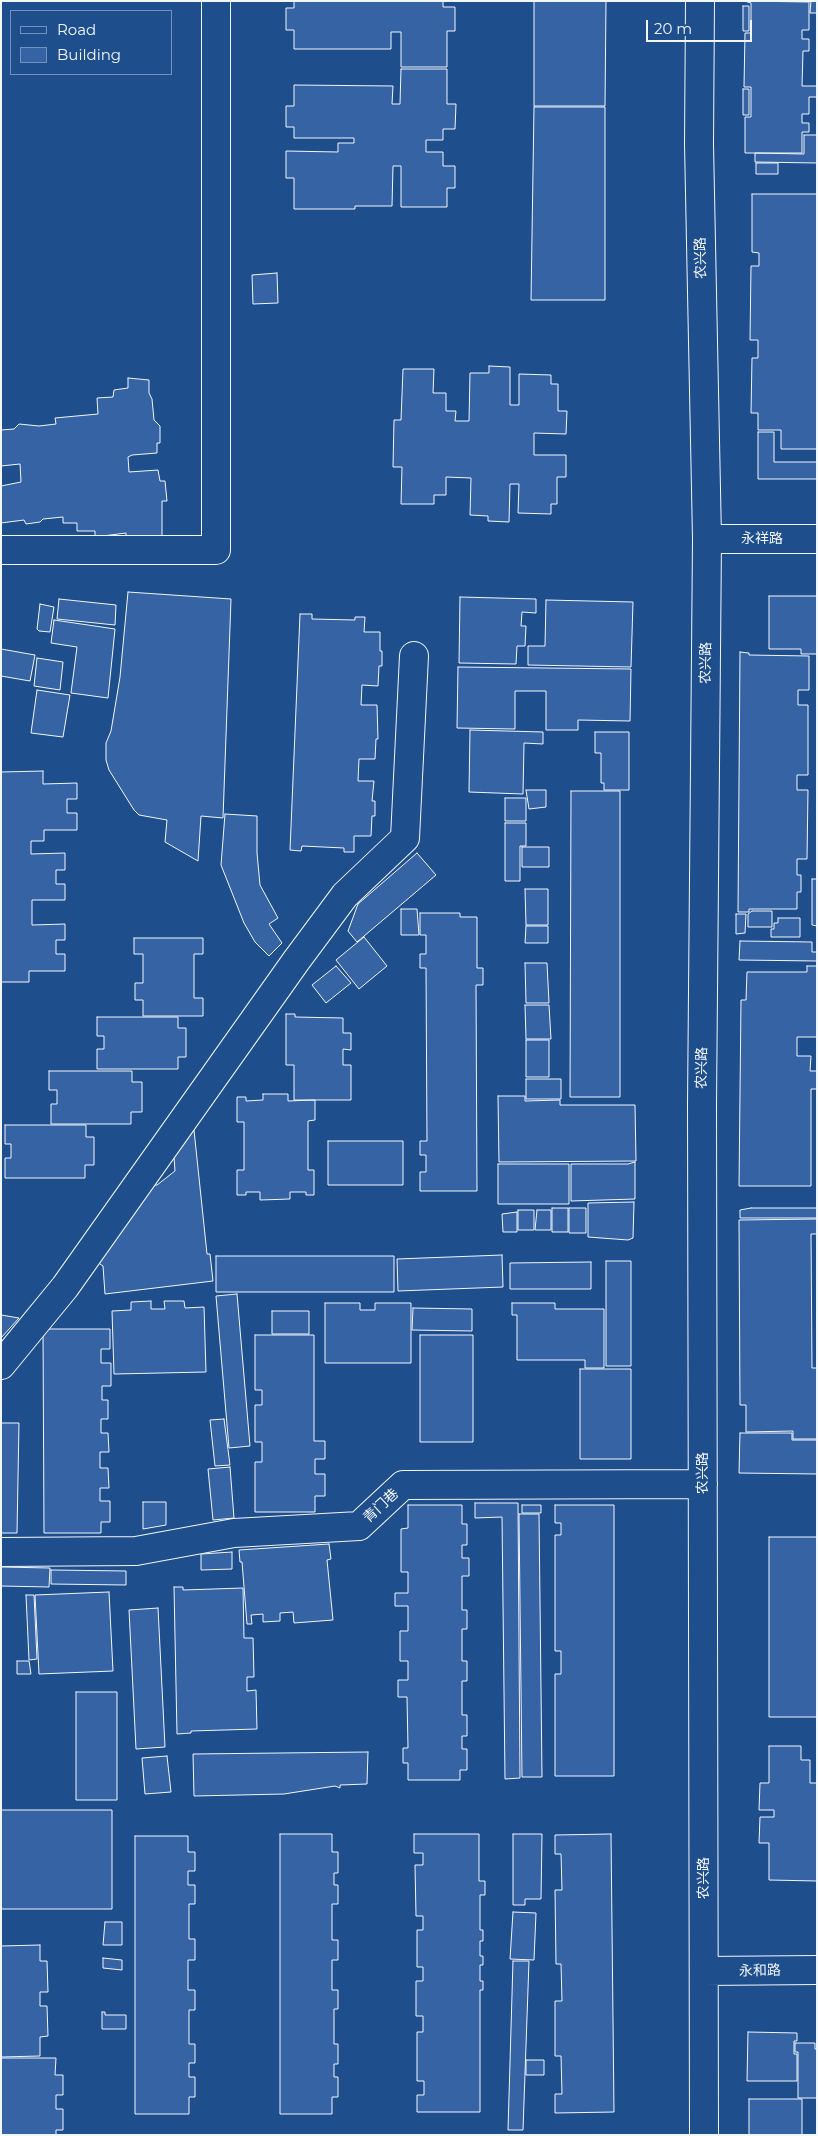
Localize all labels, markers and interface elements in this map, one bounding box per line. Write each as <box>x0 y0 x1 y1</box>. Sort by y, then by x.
legend <box>10 10 172 75</box>
scale bar <box>648 10 754 42</box>
text: 20 m <box>654 19 692 38</box>
text: Road <box>57 20 96 39</box>
text: Building <box>57 45 121 64</box>
street label: 农兴路 <box>692 237 710 279</box>
street label: 永祥路 <box>741 531 783 547</box>
street label: 农兴路 <box>697 642 715 684</box>
street label: 农兴路 <box>693 1047 711 1089</box>
street label: 农兴路 <box>695 1452 711 1494</box>
street label: 青门巷 <box>360 1486 402 1526</box>
street label: 农兴路 <box>696 1857 712 1899</box>
street label: 永和路 <box>739 1962 781 1980</box>

